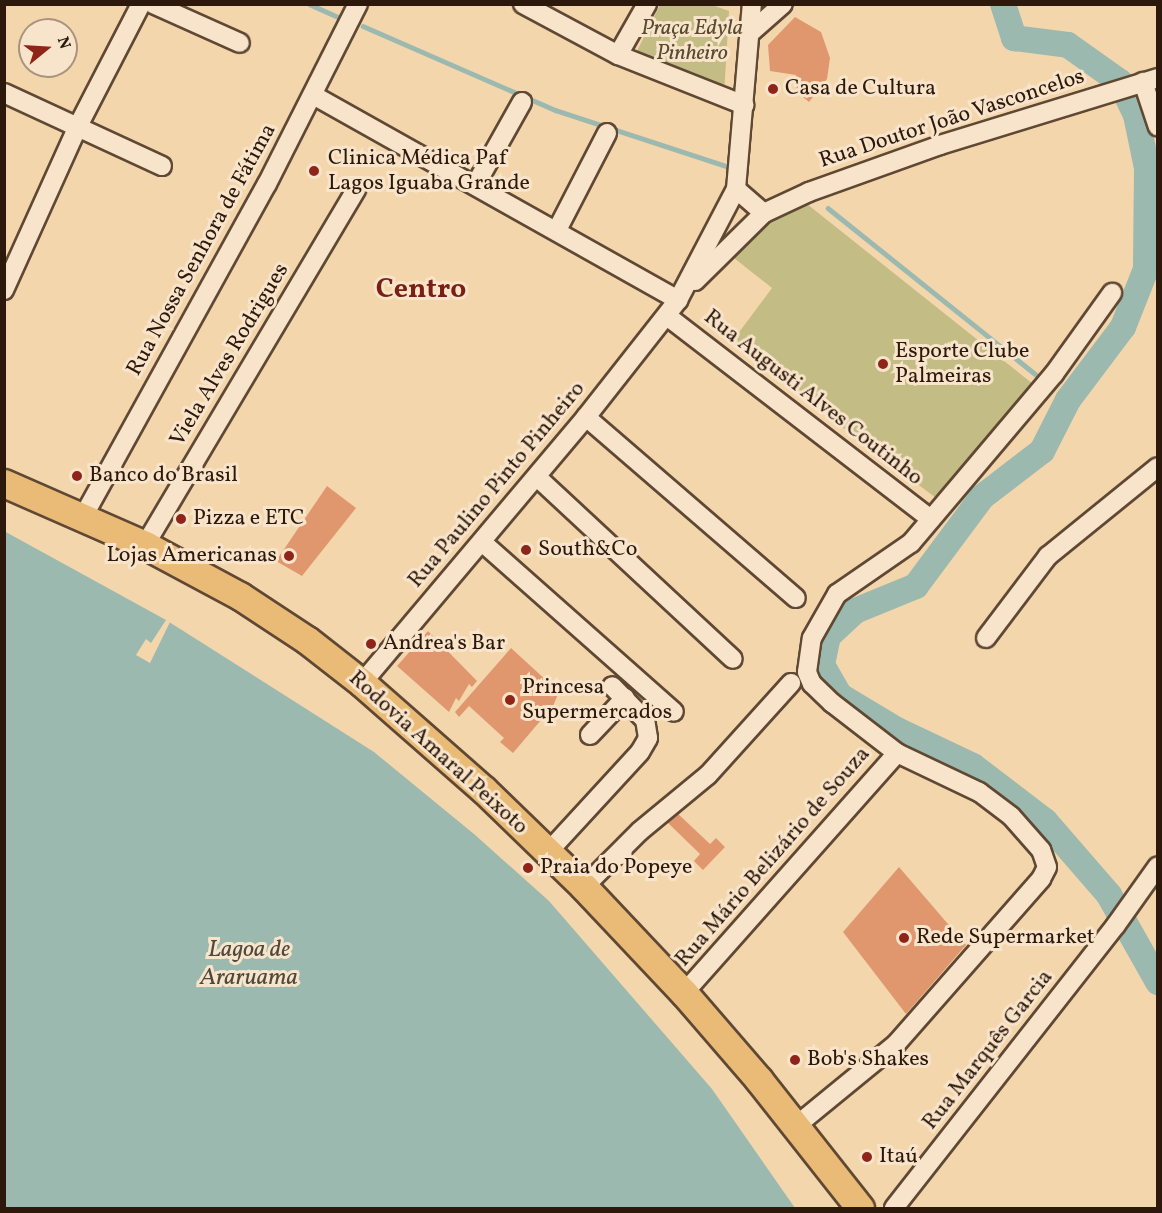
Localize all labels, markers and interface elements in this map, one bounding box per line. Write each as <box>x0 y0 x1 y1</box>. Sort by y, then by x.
park label: Praça Edyla Pinheiro <box>641 15 743 66</box>
north arrow <box>18 18 78 78</box>
text: N <box>51 34 75 52</box>
street label: Rua Doutor João Vasconcelos <box>816 64 1088 174</box>
place label: Casa de Cultura <box>785 76 936 102</box>
marker: Casa de Cultura <box>766 82 780 96</box>
street label: Rua Nossa Senhora de Fátima <box>122 119 282 381</box>
place label: Clinica Médica Paf Lagos Iguaba Grande <box>328 145 530 196</box>
marker: Clinica Médica Paf Lagos Iguaba Grande <box>305 162 323 180</box>
street label: Viela Alves Rodrigues <box>165 259 295 451</box>
district label: Centro <box>376 273 466 307</box>
street label: Rua Augusti Alves Coutinho <box>698 304 928 492</box>
place label: Esporte Clube Palmeiras <box>895 338 1029 390</box>
marker: Esporte Clube Palmeiras <box>876 357 890 371</box>
street label: Rua Paulino Pinto Pinheiro <box>403 376 591 594</box>
place label: Banco do Brasil <box>89 463 238 489</box>
marker: Banco do Brasil <box>70 469 84 483</box>
place label: Pizza e ETC <box>193 506 304 532</box>
marker: Pizza e ETC <box>174 512 188 526</box>
place label: South&Co <box>538 537 637 563</box>
place label: Lojas Americanas <box>106 543 277 569</box>
marker: South&Co <box>519 543 533 557</box>
marker: Lojas Americanas <box>282 549 296 563</box>
place label: Andrea's Bar <box>383 631 505 657</box>
marker: Andrea's Bar <box>364 637 378 651</box>
street label: Rodovia Amaral Peixoto <box>343 666 533 840</box>
place label: Princesa Supermercados <box>522 674 672 726</box>
marker: Princesa Supermercados <box>503 693 517 707</box>
street label: Rua Mário Belizário de Souza <box>670 742 876 972</box>
place label: Praia do Popeye <box>540 855 692 881</box>
marker: Praia do Popeye <box>521 861 535 875</box>
place label: Rede Supermarket <box>916 925 1095 951</box>
marker: Rede Supermarket <box>897 931 911 945</box>
water label: Lagoa de Araruama <box>200 937 298 993</box>
street label: Rua Marquês Garcia <box>917 965 1059 1135</box>
place label: Bob's Shakes <box>807 1047 929 1073</box>
marker: Bob's Shakes <box>788 1053 802 1067</box>
place label: Itaú <box>879 1144 918 1170</box>
marker: Itaú <box>860 1150 874 1164</box>

